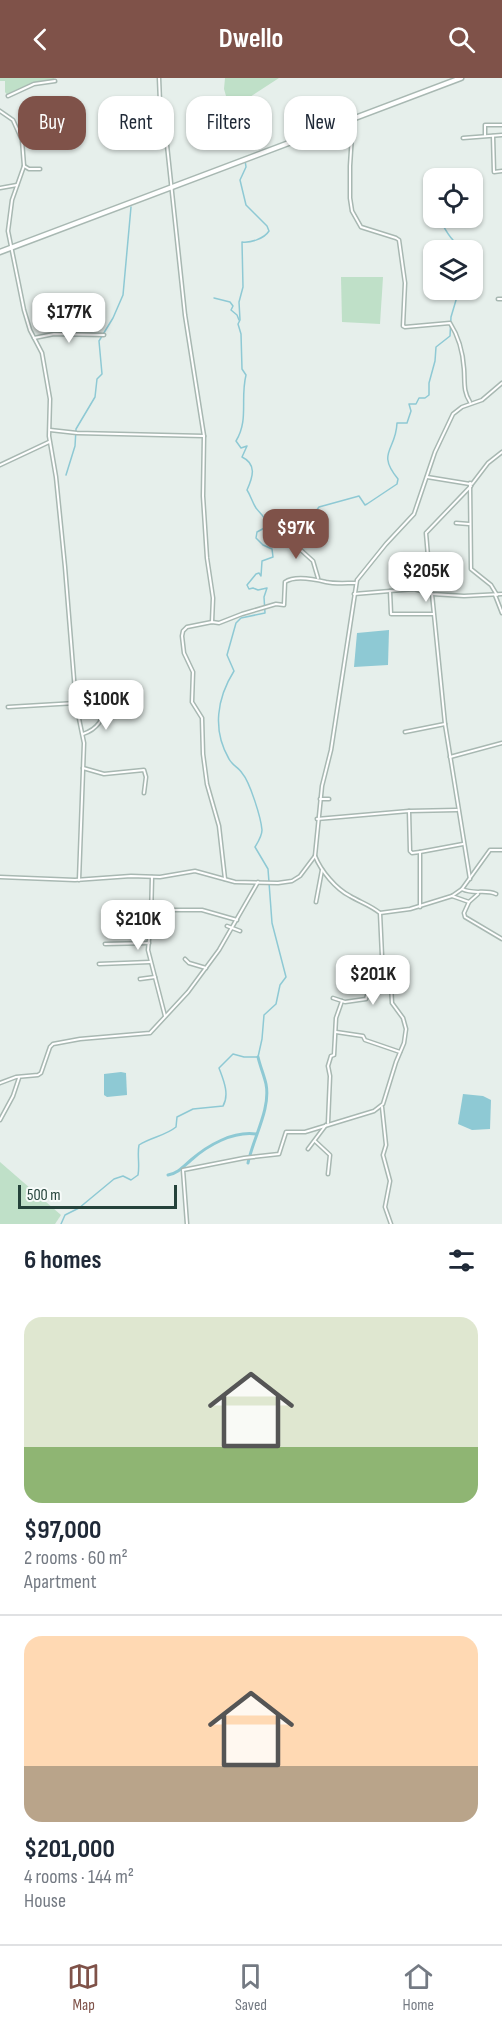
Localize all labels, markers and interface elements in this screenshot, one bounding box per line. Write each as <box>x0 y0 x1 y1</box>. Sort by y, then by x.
icon: back <box>24 23 57 56</box>
text: Dwello <box>219 23 283 55</box>
icon: search <box>445 23 478 56</box>
chip: Buy <box>18 96 86 150</box>
chip: Rent <box>98 96 174 150</box>
chip: Filters <box>186 96 272 150</box>
chip: New <box>284 96 357 150</box>
map controls <box>423 168 483 300</box>
button: locate <box>423 168 483 228</box>
button: layers <box>423 240 483 300</box>
pin: $177K <box>27 293 111 344</box>
text: $177K <box>46 300 92 324</box>
pin: $97K <box>260 509 332 560</box>
text: $97K <box>277 516 315 540</box>
pin: $205K <box>384 552 468 603</box>
text: $205K <box>402 559 450 583</box>
pin: $100K <box>64 680 148 731</box>
text: $100K <box>83 687 129 711</box>
pin: $210K <box>96 900 180 951</box>
text: $210K <box>115 907 161 931</box>
pin: $201K <box>331 955 415 1006</box>
text: $201K <box>350 962 396 986</box>
scale bar <box>18 1182 177 1210</box>
text: 500 m <box>27 1186 61 1205</box>
icon: filters <box>445 1244 478 1277</box>
text: 6 homes <box>24 1245 102 1276</box>
icon: home <box>197 1356 305 1464</box>
text: $97,000 <box>24 1515 101 1546</box>
text: 2 rooms · 60 m² <box>24 1546 128 1570</box>
text: Apartment <box>24 1570 97 1594</box>
icon: home <box>197 1675 305 1783</box>
text: $201,000 <box>24 1834 115 1865</box>
text: 4 rooms · 144 m² <box>24 1865 134 1889</box>
text: House <box>24 1889 66 1913</box>
tab: Map <box>67 1960 100 2015</box>
tab: Saved <box>234 1960 267 2015</box>
tab: Home <box>402 1960 435 2015</box>

